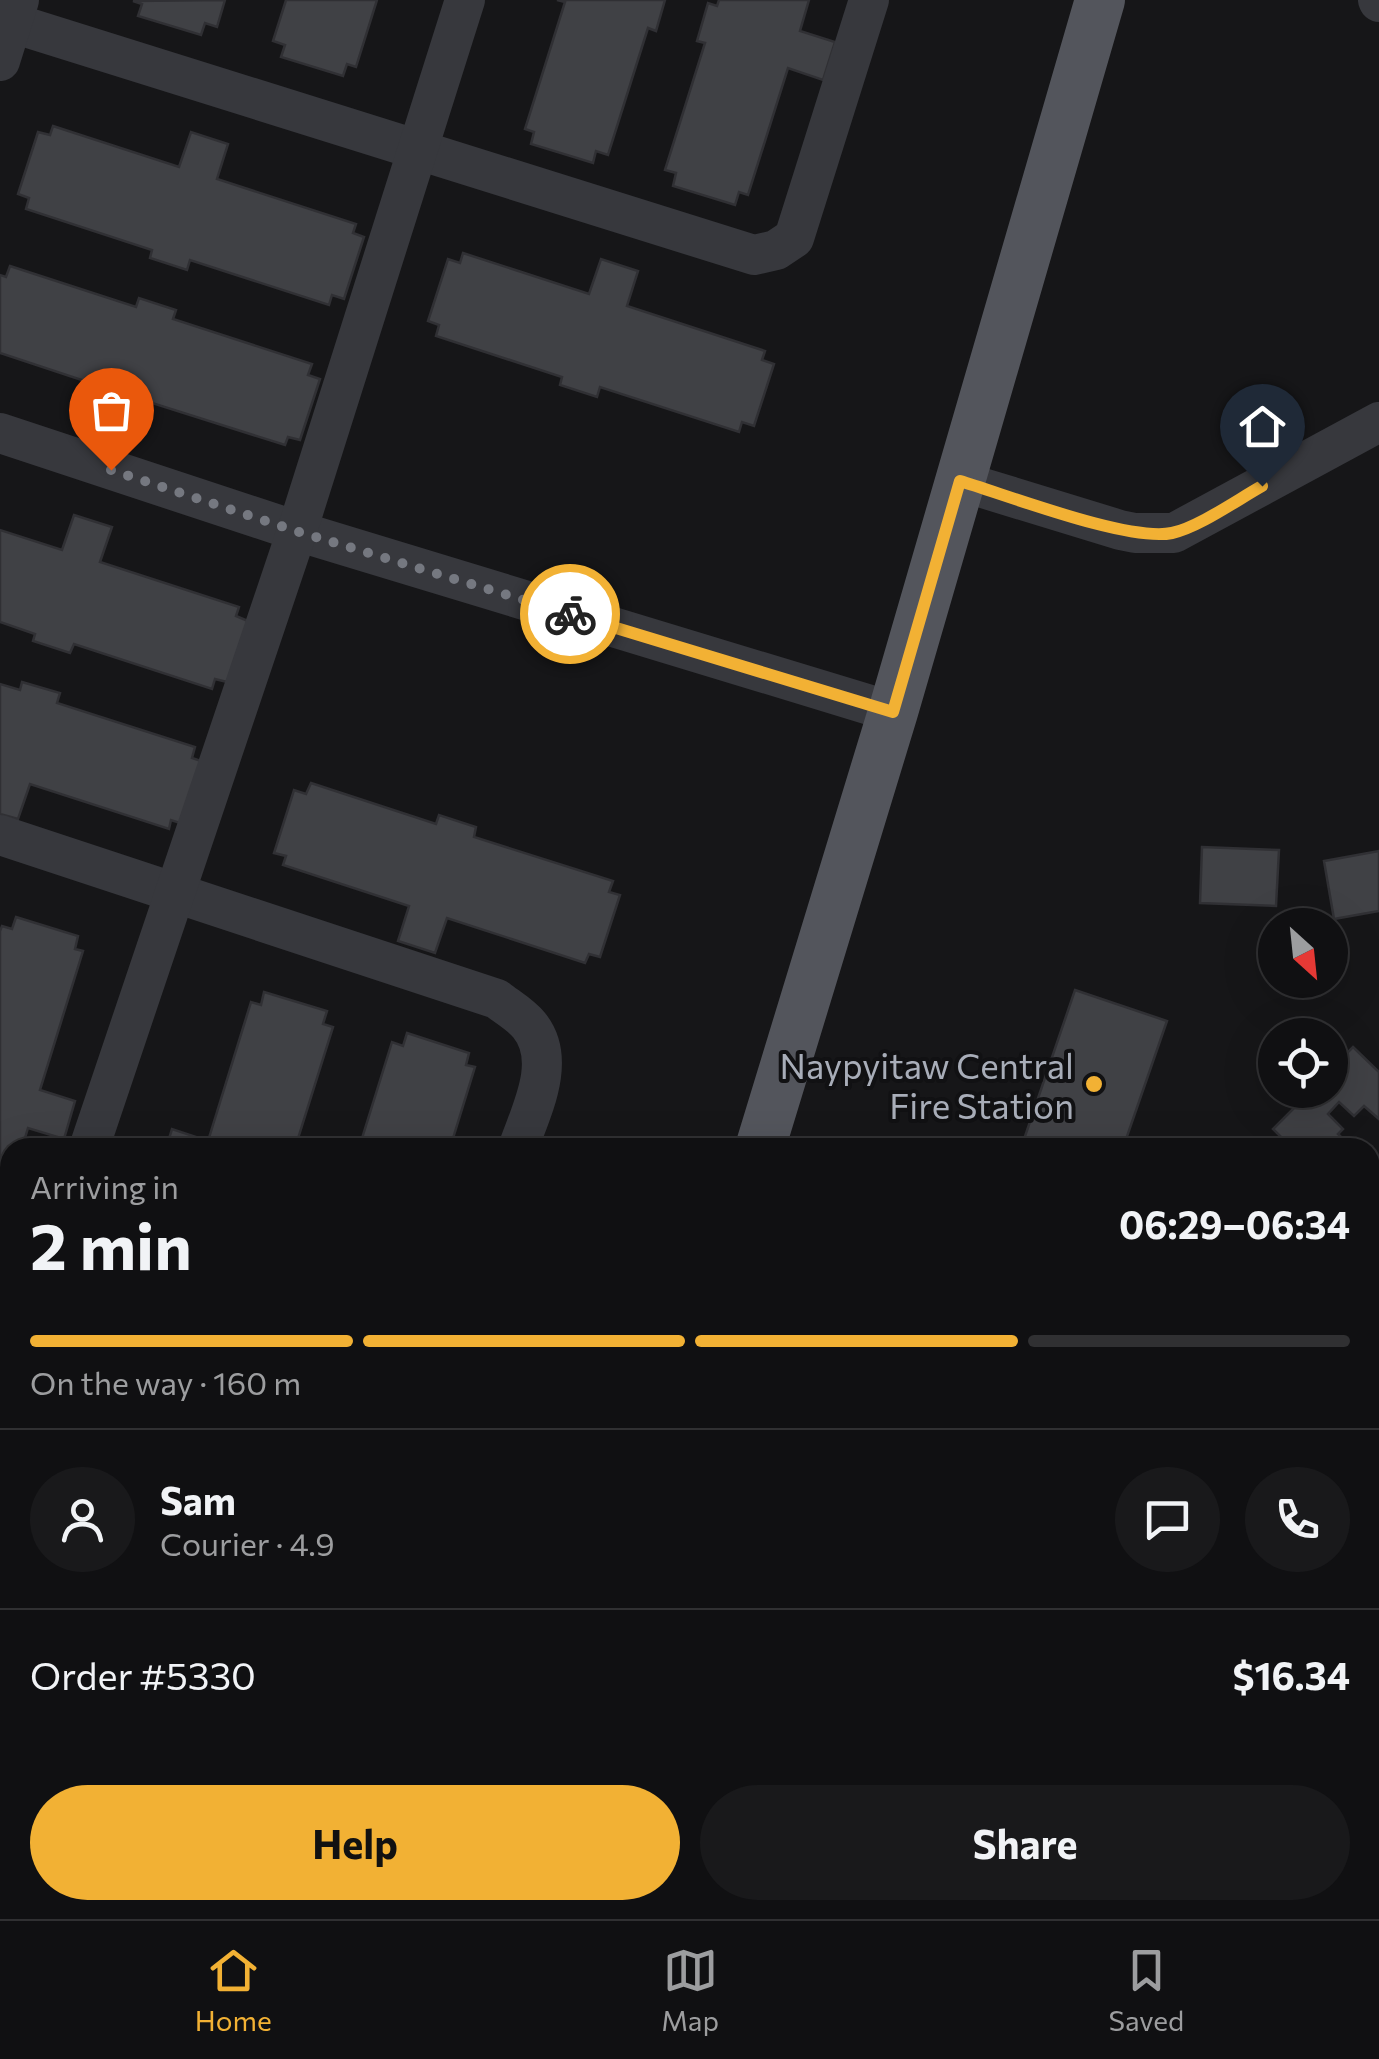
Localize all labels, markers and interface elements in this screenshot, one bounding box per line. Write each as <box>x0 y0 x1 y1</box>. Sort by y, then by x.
pin <box>69 368 154 471</box>
icon: bag <box>84 383 139 438</box>
pin <box>1220 384 1305 487</box>
icon: home <box>1235 399 1290 454</box>
courier <box>520 564 620 664</box>
icon: bike <box>543 587 598 642</box>
north arrow <box>1258 908 1348 998</box>
map controls <box>1258 908 1348 1108</box>
button: locate <box>1258 1018 1348 1108</box>
place label: Naypyitaw Central Fire Station <box>780 1043 1074 1126</box>
marker: Naypyitaw Central Fire Station <box>1083 1073 1105 1095</box>
text: Arriving in <box>30 1166 179 1206</box>
text: 06:29–06:34 <box>1119 1200 1350 1247</box>
text: 2 min <box>30 1204 192 1283</box>
text: On the way · 160 m <box>30 1362 301 1402</box>
button: person <box>30 1467 135 1572</box>
button: chat <box>1115 1467 1220 1572</box>
button: phone <box>1245 1467 1350 1572</box>
text: Sam <box>160 1476 236 1523</box>
text: Courier · 4.9 <box>160 1523 335 1563</box>
text: Order #5330 <box>30 1651 256 1698</box>
text: $16.34 <box>1233 1651 1350 1698</box>
button: Help <box>30 1785 680 1900</box>
button: Share <box>700 1785 1350 1900</box>
tab: Home <box>195 1943 272 2037</box>
tab: Map <box>661 1943 719 2037</box>
tab: Saved <box>1109 1943 1184 2037</box>

